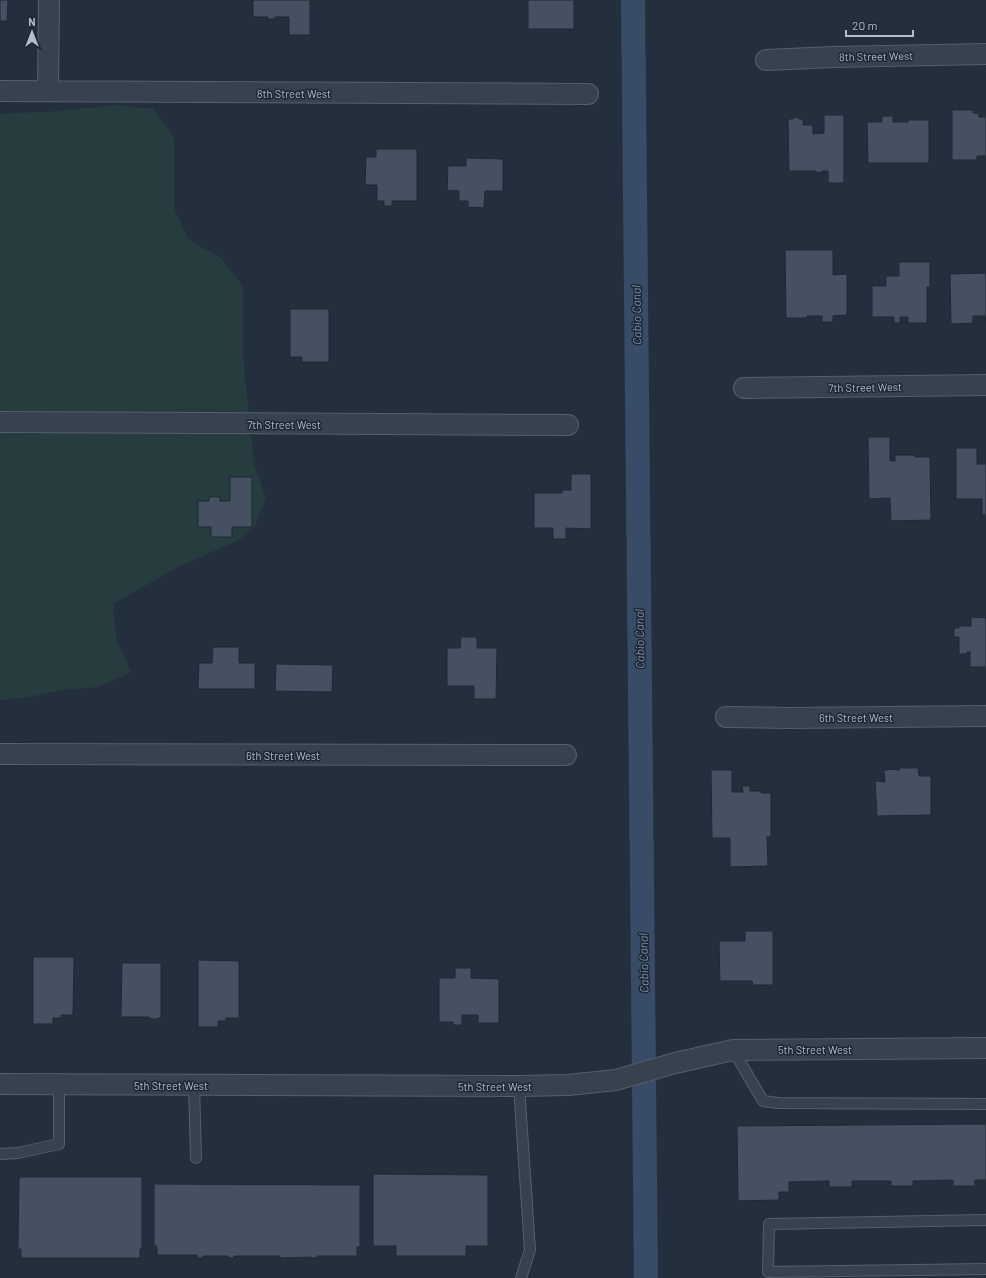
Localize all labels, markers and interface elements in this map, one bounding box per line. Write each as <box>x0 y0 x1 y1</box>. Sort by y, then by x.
north arrow <box>12 12 52 52</box>
scale bar <box>846 12 913 38</box>
text: N <box>28 15 36 28</box>
text: 20 m <box>852 18 878 32</box>
street label: 8th Street West <box>839 49 913 63</box>
street label: 8th Street West <box>257 87 331 100</box>
water label: Cabio Canal <box>628 285 644 345</box>
street label: 7th Street West <box>828 380 902 394</box>
street label: 7th Street West <box>247 418 321 431</box>
water label: Cabio Canal <box>631 609 647 669</box>
street label: 6th Street West <box>819 711 893 724</box>
street label: 6th Street West <box>246 749 320 762</box>
water label: Cabio Canal <box>635 933 651 993</box>
street label: 5th Street West <box>778 1043 852 1056</box>
street label: 5th Street West <box>134 1079 208 1092</box>
street label: 5th Street West <box>458 1080 532 1093</box>

